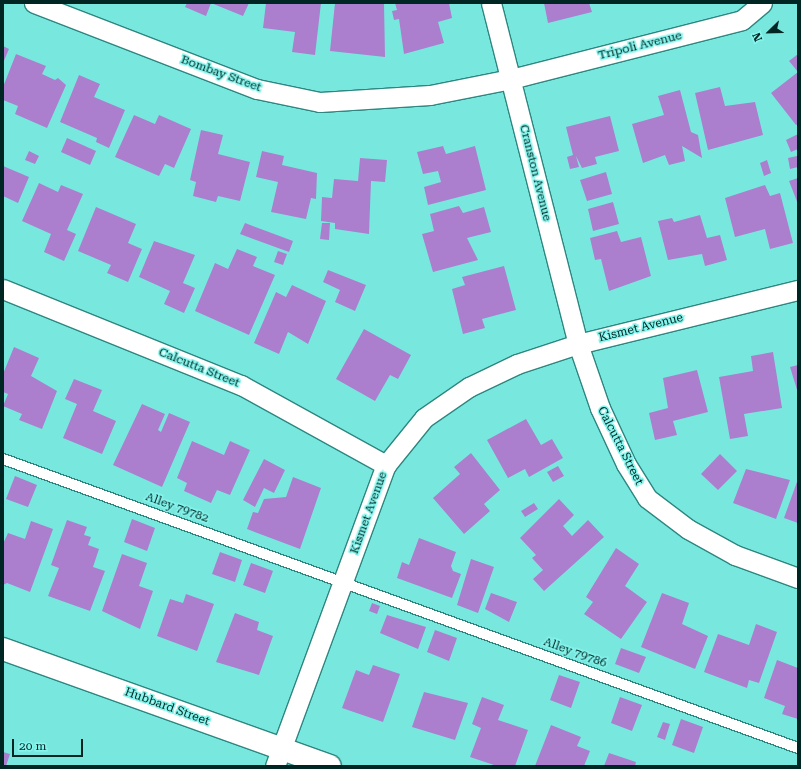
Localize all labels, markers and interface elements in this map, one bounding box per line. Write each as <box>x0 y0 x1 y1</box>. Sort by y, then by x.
north arrow <box>749 12 789 52</box>
street label: Tripoli Avenue <box>597 29 683 63</box>
text: N <box>750 30 765 43</box>
street label: Bombay Street <box>179 53 263 95</box>
street label: Cranston Avenue <box>516 123 554 223</box>
street label: Kismet Avenue <box>597 311 685 345</box>
street label: Calcutta Street <box>156 345 242 391</box>
street label: Calcutta Street <box>594 404 646 488</box>
street label: Kismet Avenue <box>347 470 391 556</box>
street label: Alley 79782 <box>143 490 211 526</box>
street label: Alley 79786 <box>541 635 609 671</box>
street label: Hubbard Street <box>123 685 211 729</box>
scale bar <box>14 731 85 757</box>
text: 20 m <box>19 739 46 753</box>

